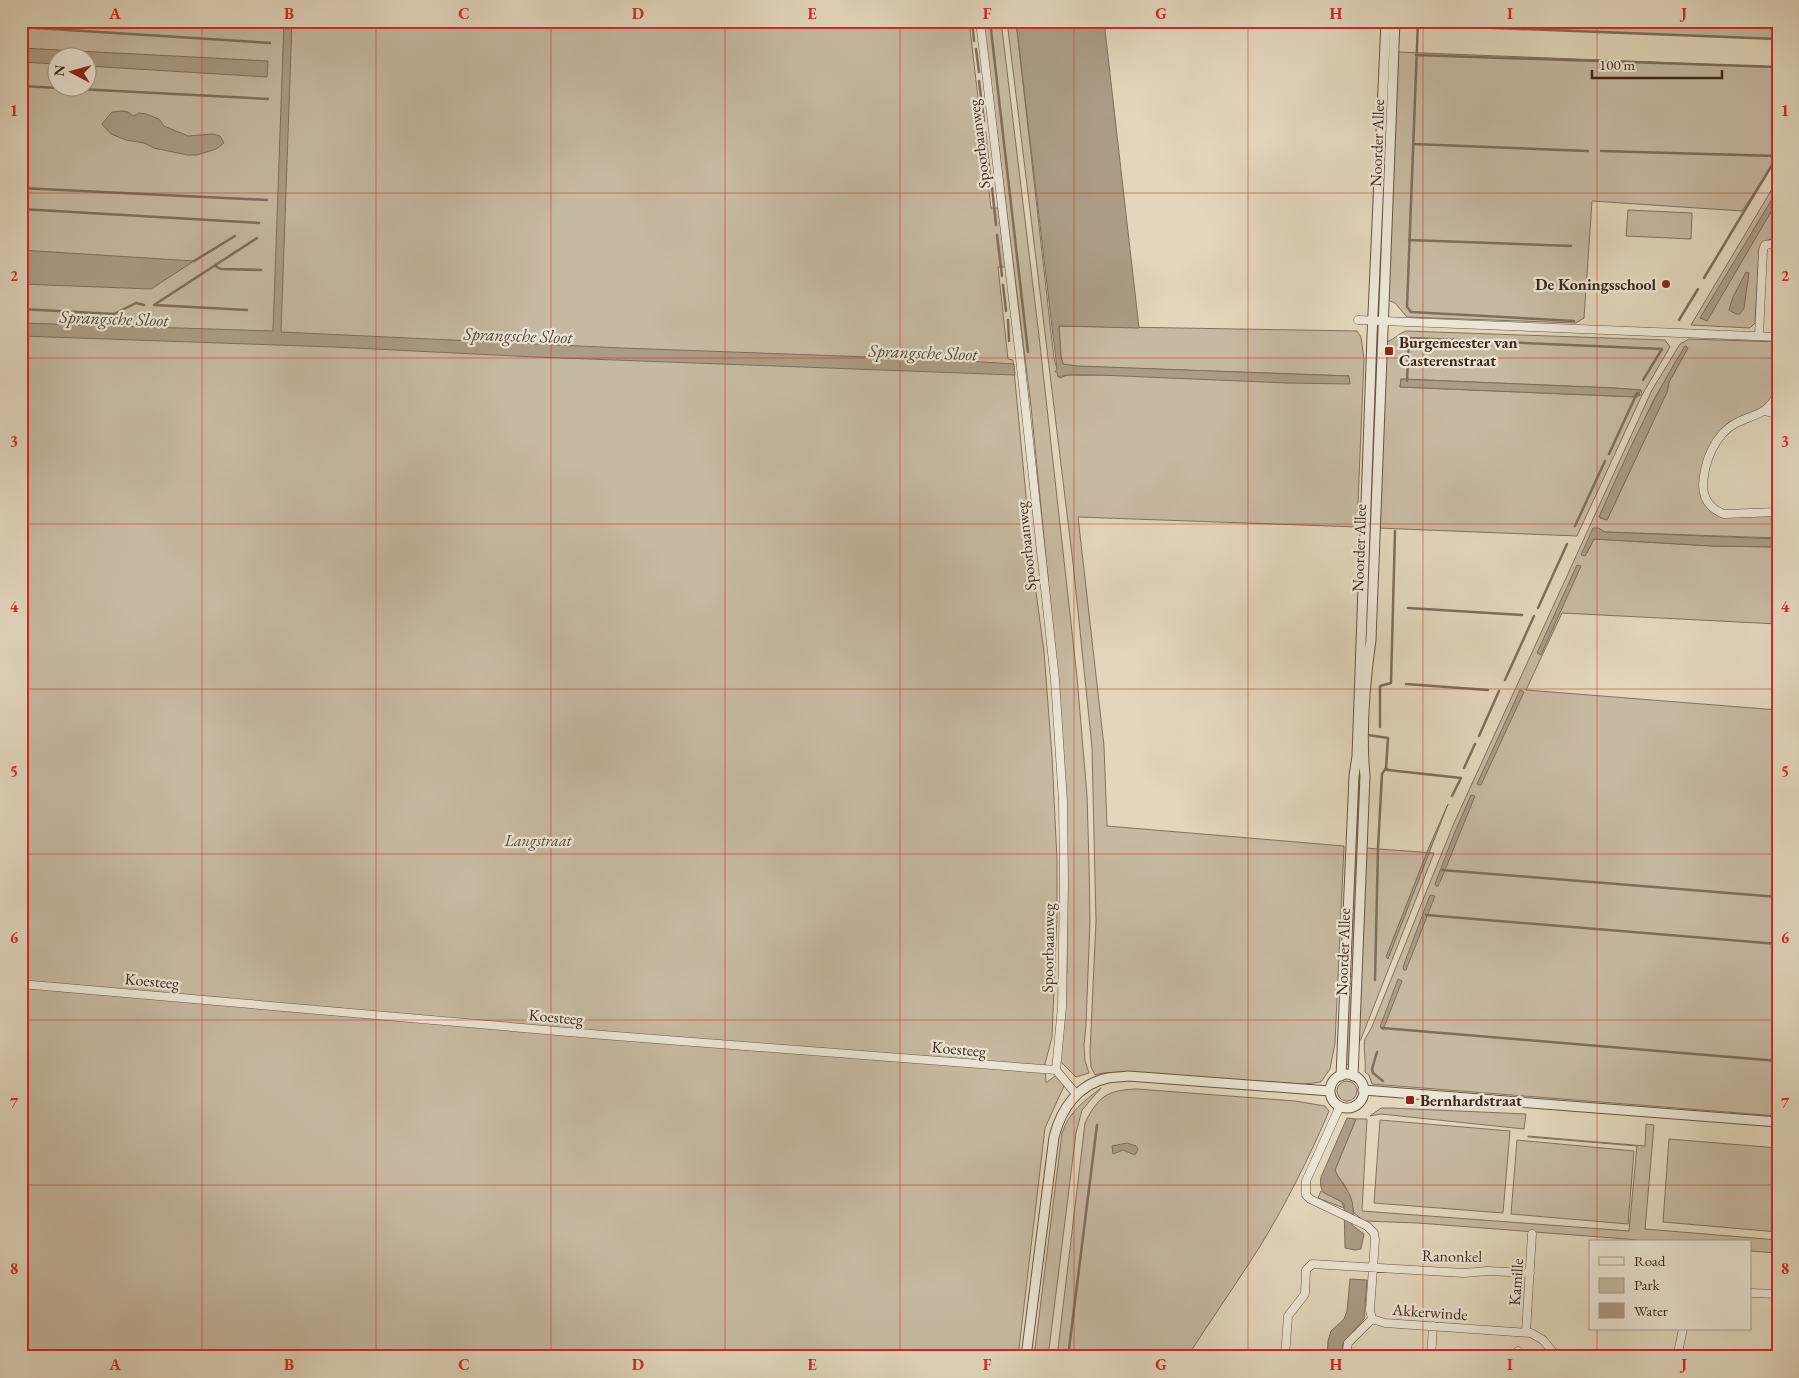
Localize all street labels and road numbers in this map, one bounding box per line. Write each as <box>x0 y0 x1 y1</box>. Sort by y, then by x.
street label: Spoorbaanweg <box>963 97 995 190</box>
street label: Noorder Allee <box>1365 99 1389 187</box>
street label: Spoorbaanweg <box>1011 499 1041 592</box>
street label: Noorder Allee <box>1347 504 1371 592</box>
street label: Spoorbaanweg <box>1037 902 1059 993</box>
street label: Noorder Allee <box>1331 908 1355 996</box>
street label: Koesteeg <box>124 968 181 994</box>
street label: Koesteeg <box>528 1004 585 1030</box>
street label: Koesteeg <box>931 1036 988 1062</box>
street label: Ranonkel <box>1422 1245 1482 1267</box>
street label: Kamille <box>1504 1258 1528 1306</box>
street label: Akkerwinde <box>1391 1299 1468 1325</box>

